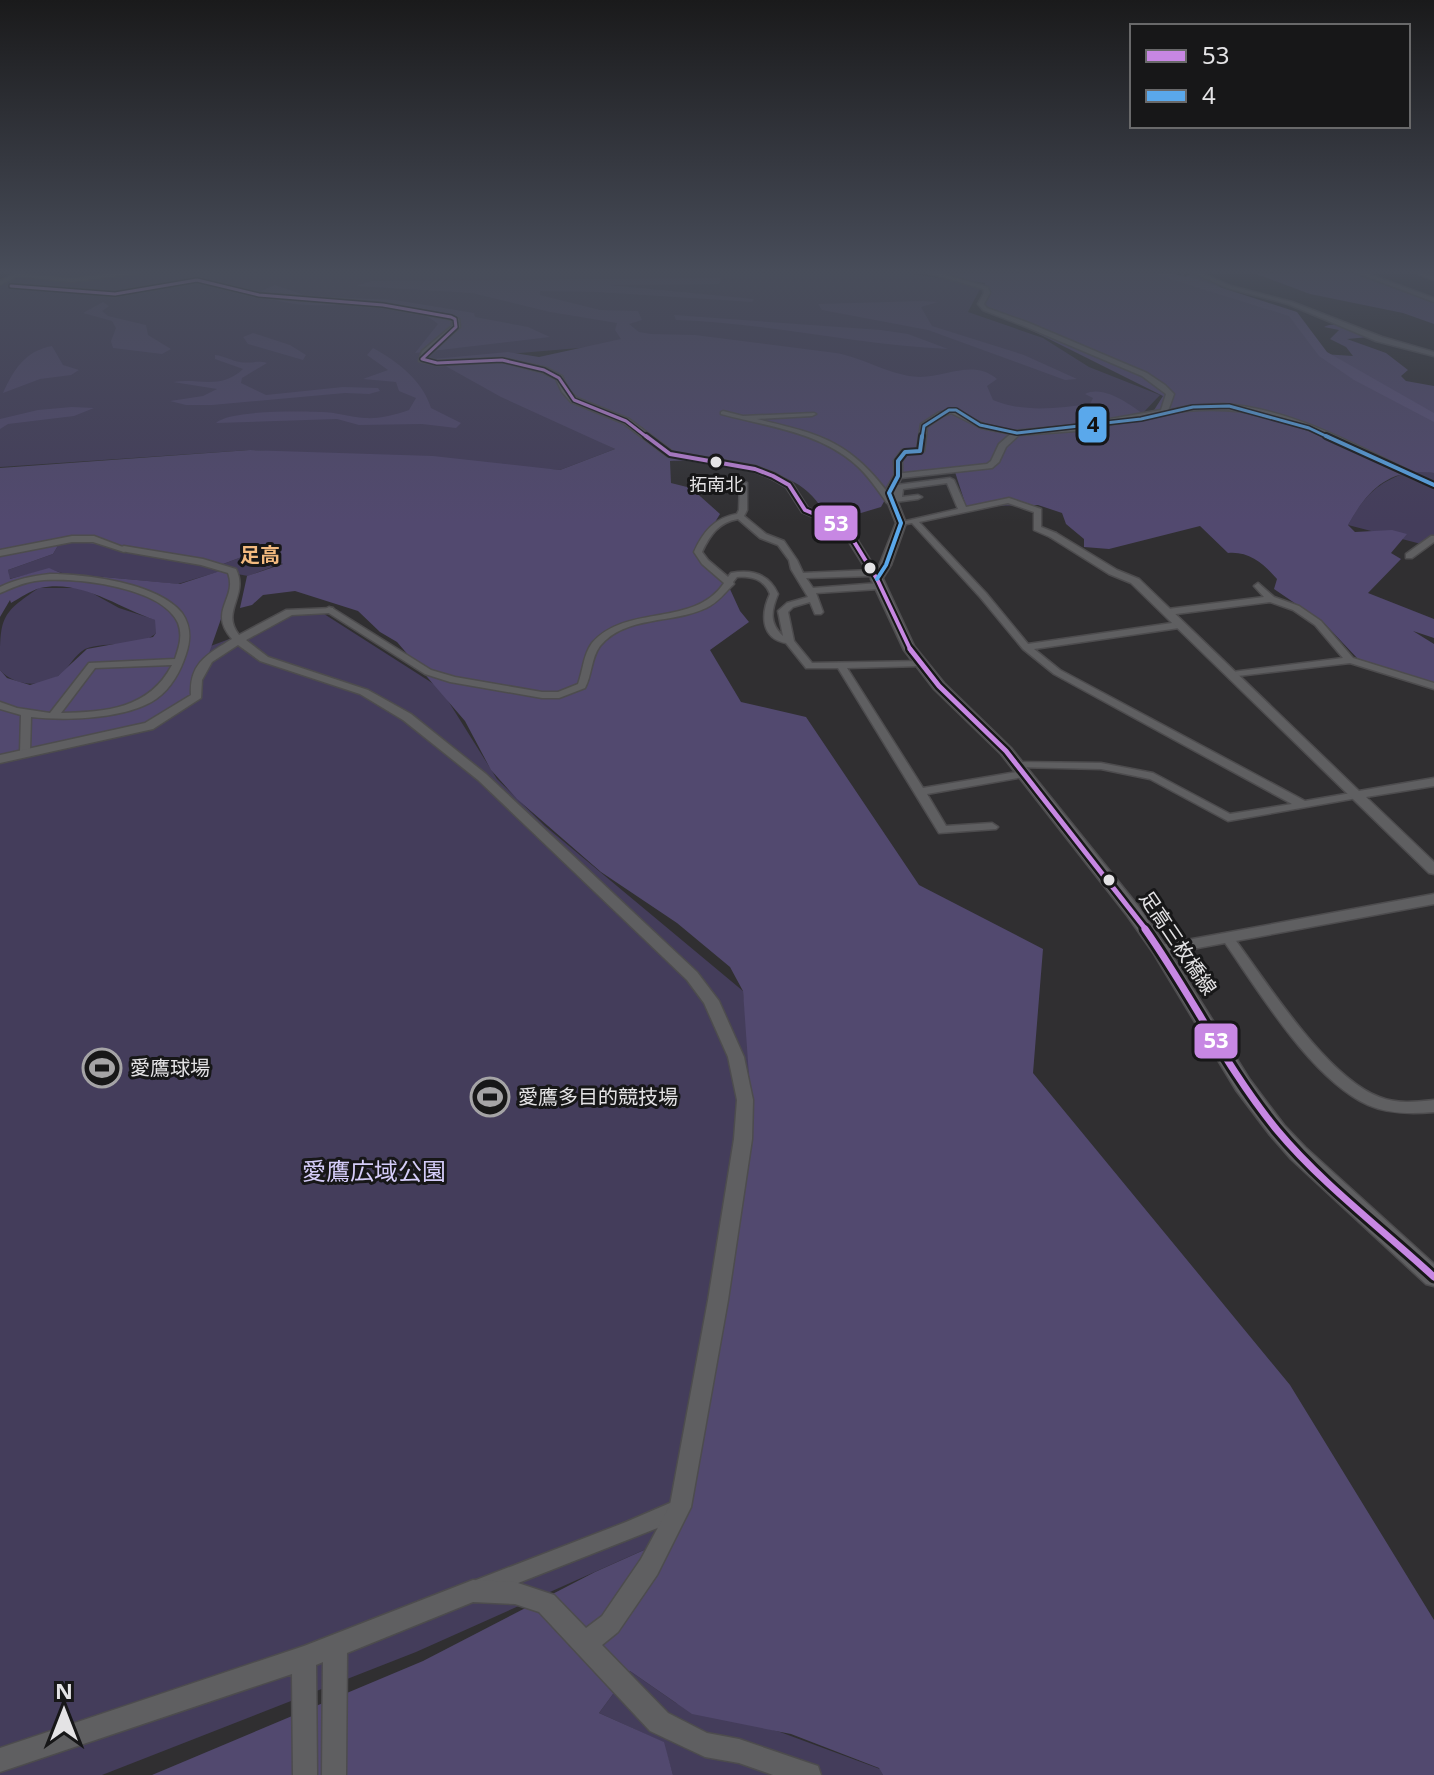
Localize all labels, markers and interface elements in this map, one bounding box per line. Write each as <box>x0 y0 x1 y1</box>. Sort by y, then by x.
legend <box>1130 24 1410 128</box>
text: 53 <box>1202 38 1229 71</box>
text: 4 <box>1202 78 1216 111</box>
line badge: 4 <box>1077 405 1108 444</box>
text: 4 <box>1087 408 1100 438</box>
marker: 拓南北 <box>708 454 724 470</box>
place label: 拓南北 <box>689 472 743 496</box>
line badge: 53 <box>813 504 859 542</box>
text: 53 <box>823 507 849 537</box>
district label: 足高 <box>240 541 280 568</box>
unlabelled marker <box>862 560 878 576</box>
unlabelled marker <box>1101 872 1117 888</box>
street label: 足高三枚橋線 <box>1134 885 1223 1000</box>
line badge: 53 <box>1193 1022 1239 1060</box>
text: 53 <box>1203 1024 1229 1054</box>
sports icon: 愛鷹球場 <box>81 1047 123 1089</box>
place label: 愛鷹球場 <box>130 1054 210 1081</box>
sports icon: 愛鷹多目的競技場 <box>469 1076 511 1118</box>
place label: 愛鷹多目的競技場 <box>518 1083 678 1110</box>
park label: 愛鷹広域公園 <box>302 1154 446 1187</box>
north arrow <box>24 1671 104 1751</box>
text: N <box>55 1675 73 1705</box>

